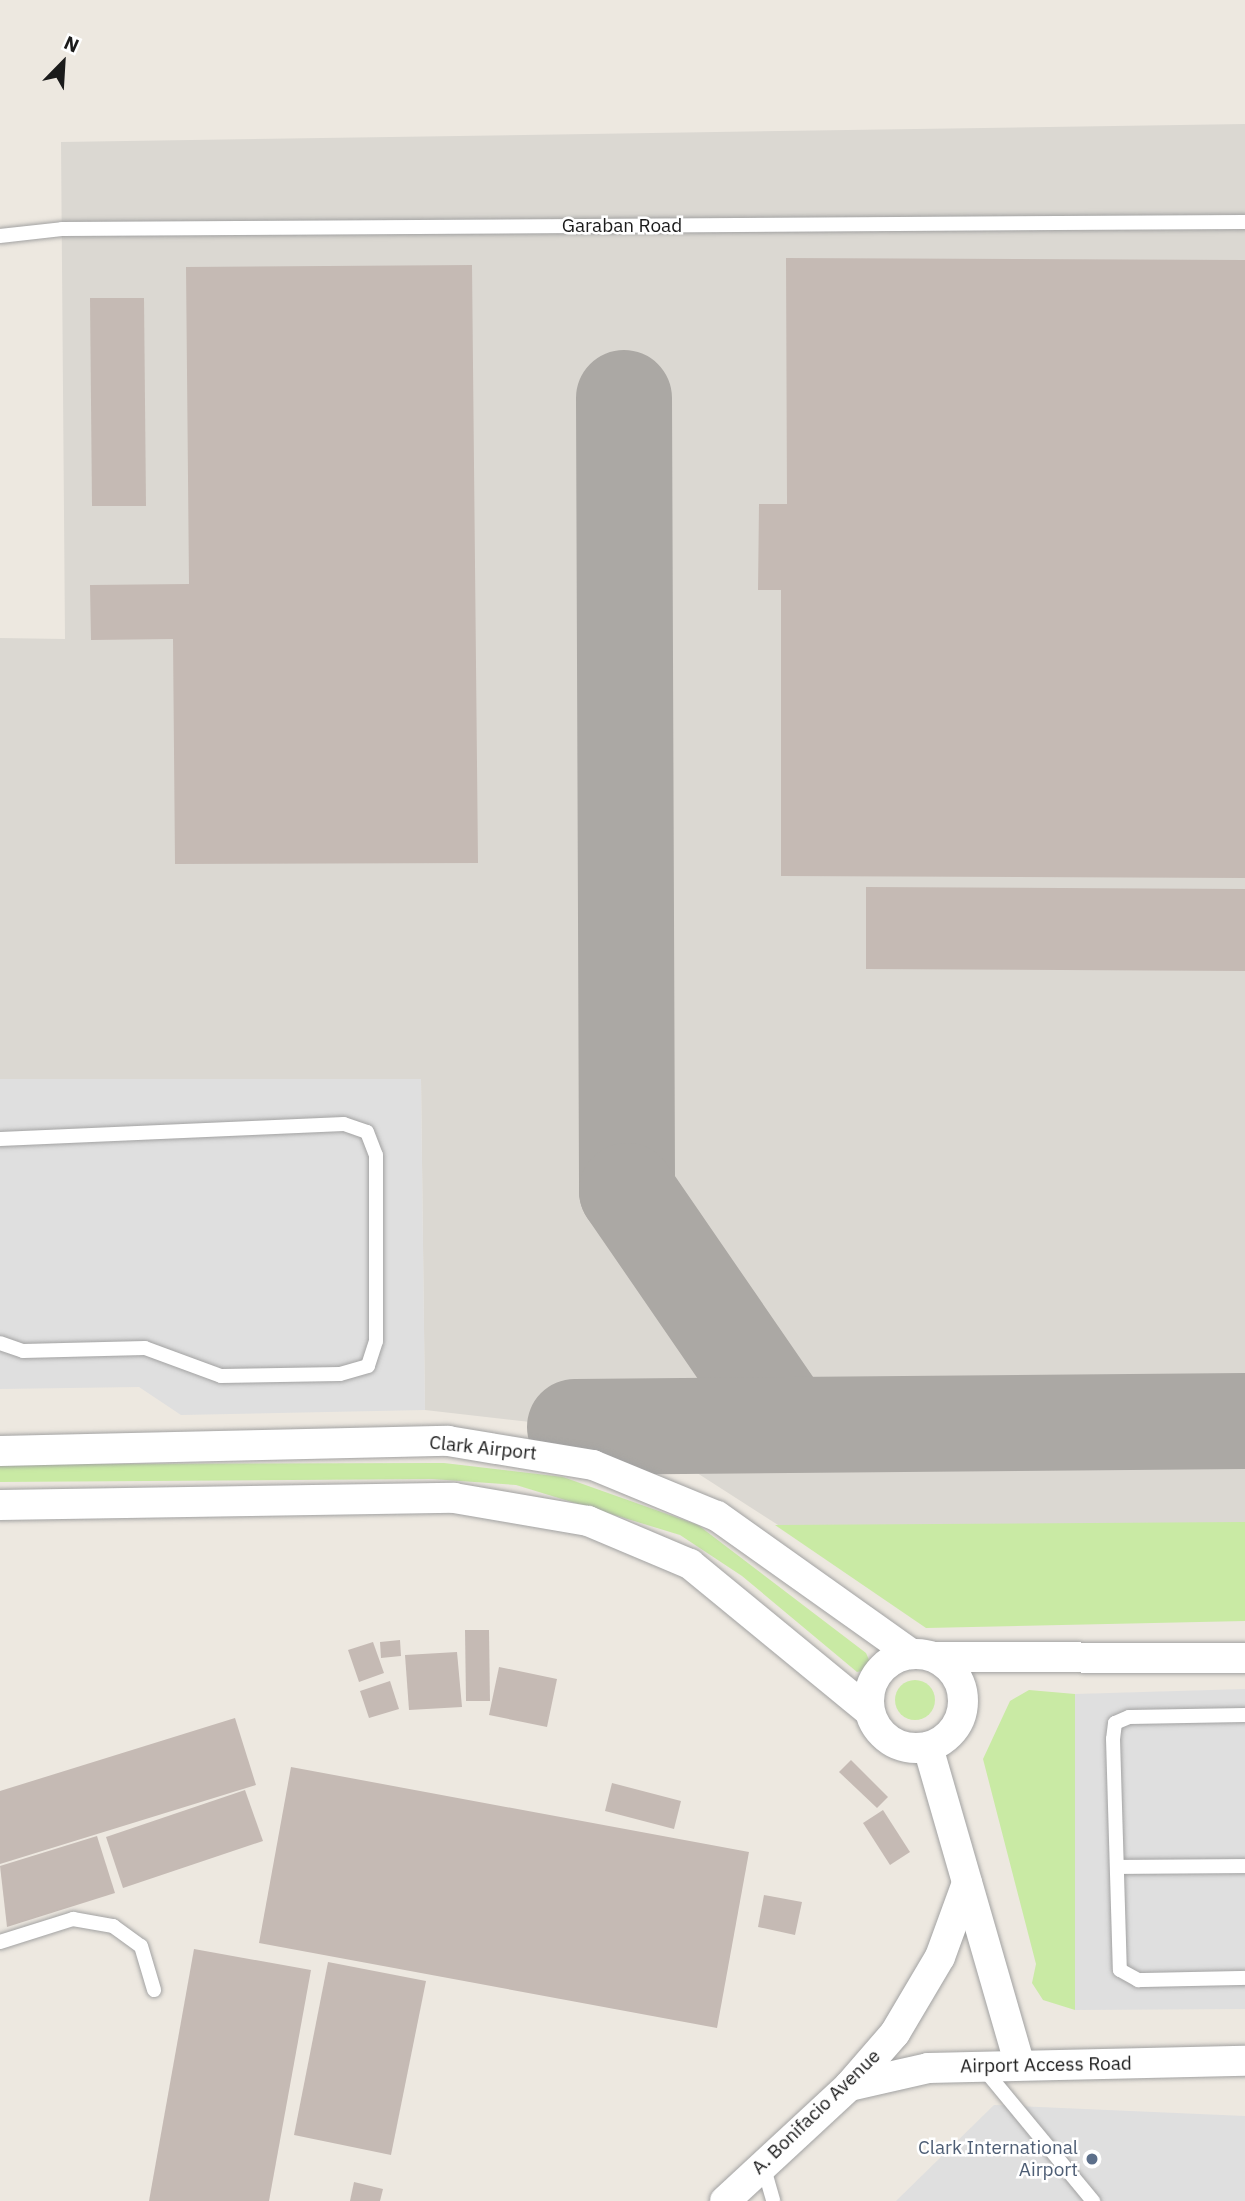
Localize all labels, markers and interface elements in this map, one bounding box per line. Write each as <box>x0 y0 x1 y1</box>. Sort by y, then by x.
north arrow <box>28 28 98 98</box>
text: N <box>60 30 83 58</box>
street label: Garaban Road <box>562 215 682 237</box>
street label: Clark Airport <box>428 1431 538 1465</box>
street label: A. Bonifacio Avenue <box>747 2045 885 2179</box>
street label: Airport Access Road <box>960 2052 1132 2078</box>
place label: Clark International Airport <box>918 2137 1078 2181</box>
marker: Clark International Airport <box>1084 2151 1100 2167</box>

